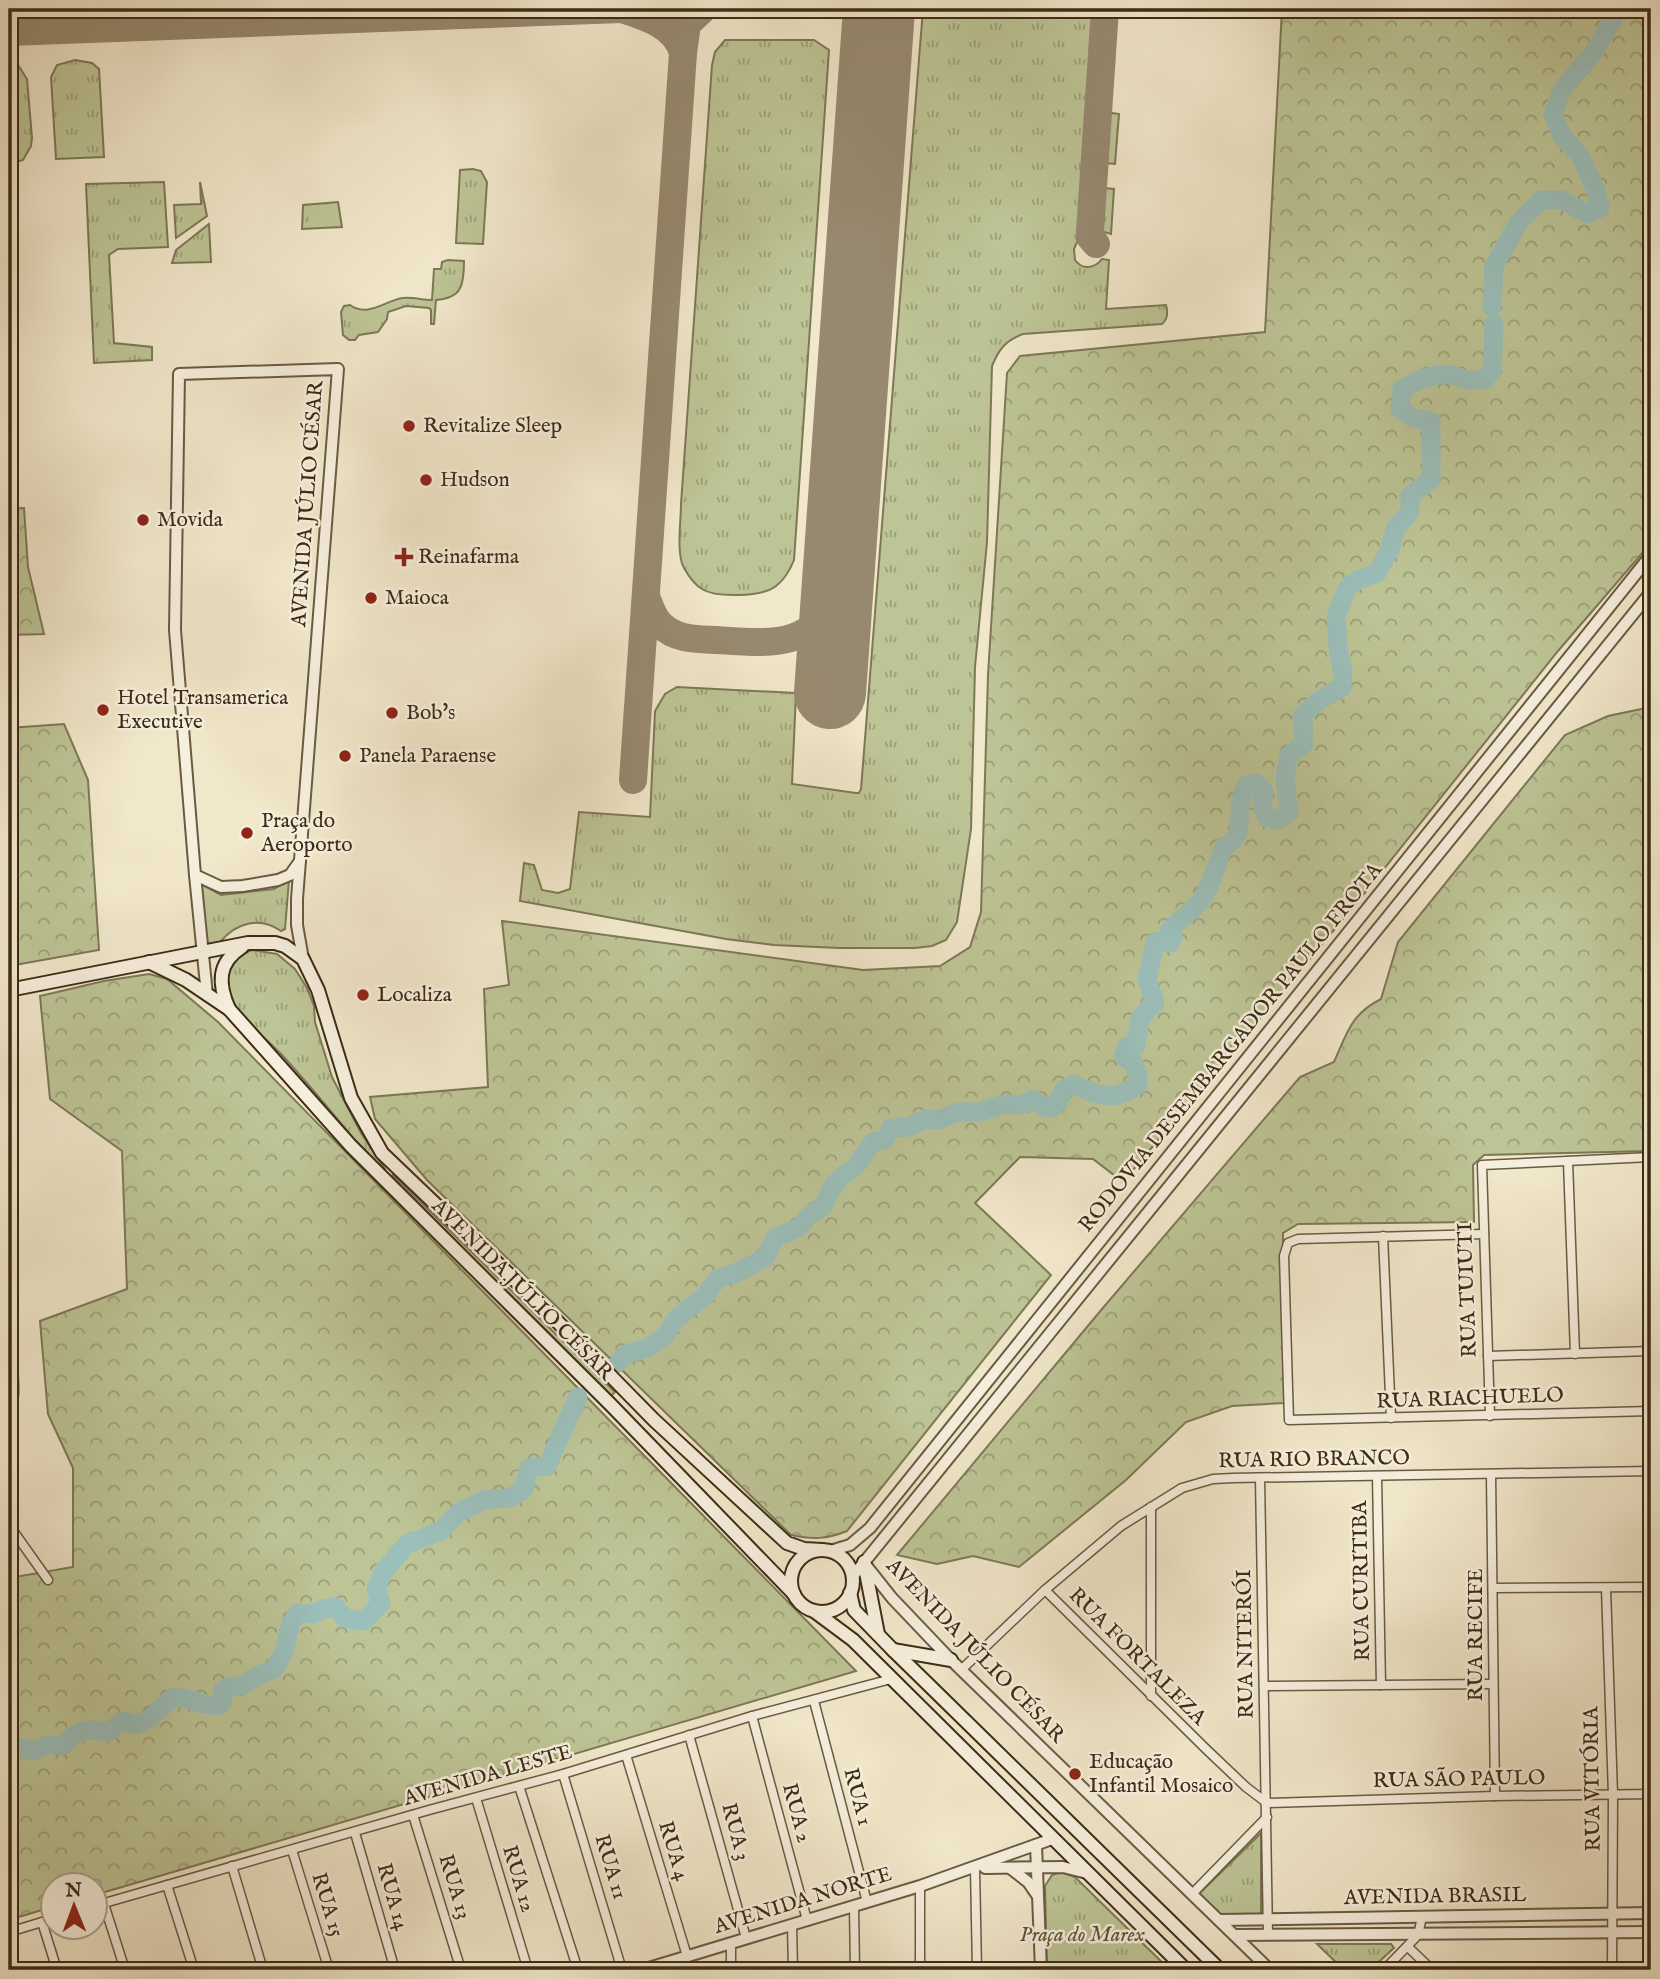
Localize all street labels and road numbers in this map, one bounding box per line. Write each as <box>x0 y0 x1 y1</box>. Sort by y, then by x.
street label: AVENIDA JÚLIO CÉSAR <box>285 379 330 629</box>
street label: RODOVIA DESEMBARGADOR PAULO FROTA <box>1073 857 1389 1238</box>
street label: AVENIDA JÚLIO CÉSAR <box>425 1192 620 1387</box>
street label: RUA TUIUTI <box>1452 1222 1484 1358</box>
street label: RUA RIACHUELO <box>1376 1382 1564 1416</box>
street label: RUA RIO BRANCO <box>1218 1445 1410 1475</box>
street label: RUA CURITIBA <box>1347 1500 1377 1662</box>
street label: AVENIDA JÚLIO CÉSAR <box>879 1552 1072 1750</box>
street label: RUA RECIFE <box>1463 1568 1490 1702</box>
street label: RUA NITERÓI <box>1230 1569 1261 1719</box>
street label: RUA FORTALEZA <box>1062 1582 1212 1732</box>
street label: RUA VITÓRIA <box>1577 1705 1608 1852</box>
street label: AVENIDA LESTE <box>400 1739 575 1813</box>
street label: RUA SÃO PAULO <box>1372 1764 1546 1795</box>
street label: RUA 1 <box>836 1765 878 1829</box>
street label: RUA 2 <box>775 1780 817 1846</box>
street label: RUA 3 <box>714 1800 756 1864</box>
street label: RUA 4 <box>651 1818 695 1885</box>
street label: RUA 11 <box>587 1831 633 1903</box>
street label: RUA 12 <box>495 1842 541 1916</box>
street label: RUA 13 <box>431 1851 477 1923</box>
street label: RUA 14 <box>370 1860 415 1935</box>
street label: AVENIDA NORTE <box>710 1861 895 1941</box>
street label: RUA 15 <box>304 1869 350 1941</box>
street label: AVENIDA BRASIL <box>1343 1882 1527 1912</box>

